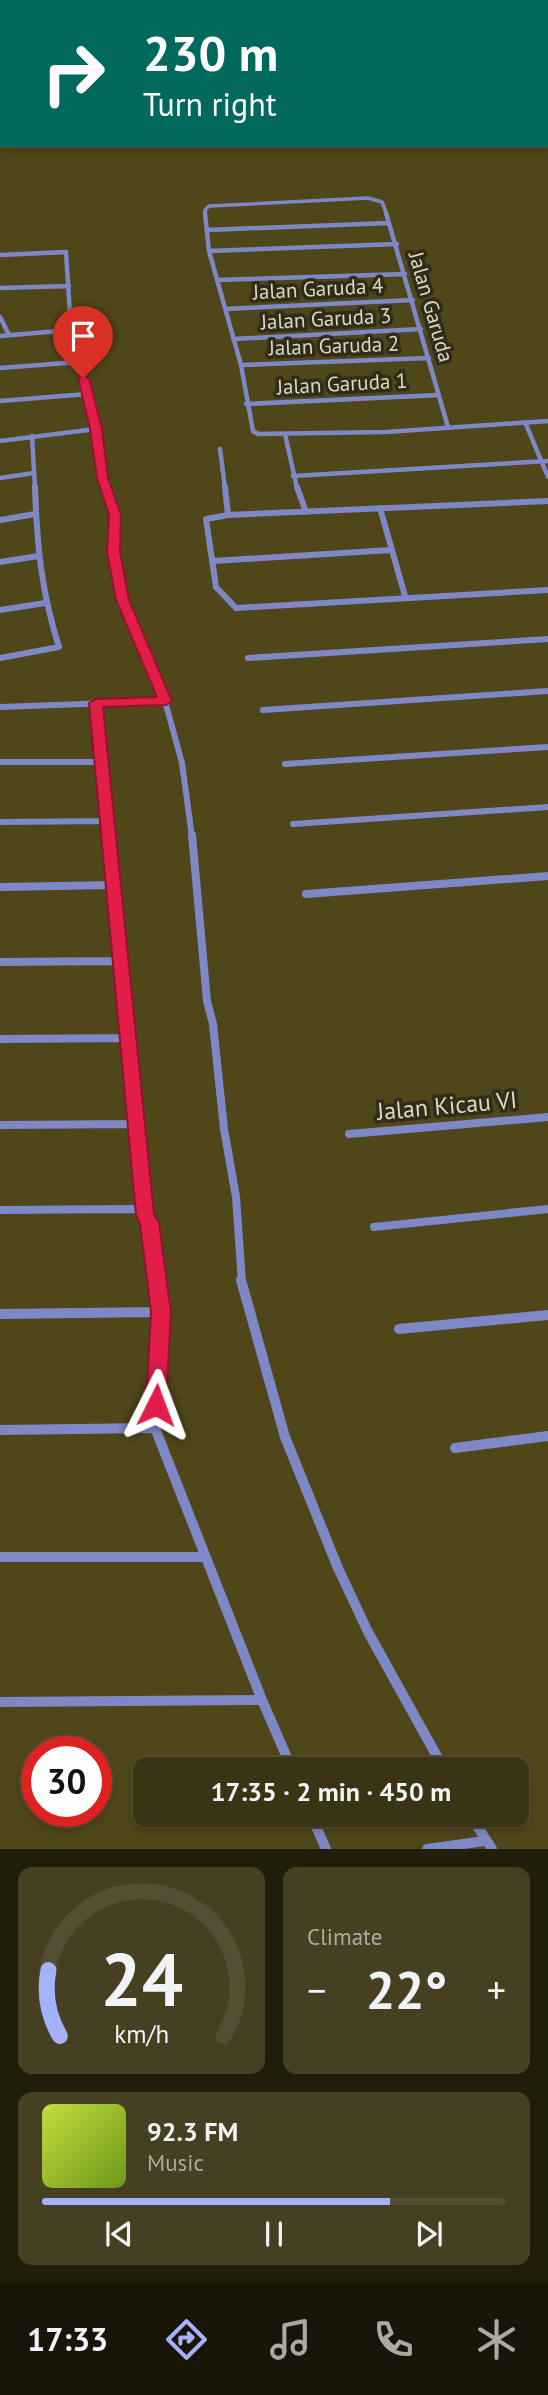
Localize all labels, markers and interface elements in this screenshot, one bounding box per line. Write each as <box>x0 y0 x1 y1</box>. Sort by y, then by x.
text: 230 m <box>143 21 278 85</box>
icon: right <box>28 28 119 119</box>
text: Turn right <box>143 83 277 125</box>
street label: Jalan Garuda <box>403 248 460 365</box>
street label: Jalan Garuda 4 <box>251 272 384 305</box>
street label: Jalan Garuda 3 <box>259 302 392 335</box>
pin <box>53 306 113 378</box>
icon: arrive <box>64 317 102 355</box>
street label: Jalan Garuda 2 <box>267 330 400 361</box>
street label: Jalan Garuda 1 <box>275 367 408 400</box>
street label: Jalan Kicau VI <box>375 1084 518 1127</box>
position arrow <box>119 1368 193 1442</box>
speed limit sign: 30 <box>21 1736 112 1827</box>
text: 17:35 · 2 min · 450 m <box>211 1775 451 1808</box>
text: Climate <box>307 1922 382 1951</box>
text: 24 <box>100 1933 183 2027</box>
text: 22° <box>366 1956 447 2023</box>
text: − <box>307 1965 326 2014</box>
text: + <box>487 1965 506 2014</box>
text: km/h <box>114 2018 169 2050</box>
text: 92.3 FM <box>147 2115 238 2148</box>
text: Music <box>147 2148 204 2177</box>
icon: previous <box>100 2215 138 2253</box>
icon: pause <box>255 2215 293 2253</box>
icon: next <box>410 2215 448 2253</box>
icon: directions <box>162 2315 211 2364</box>
icon: music <box>266 2315 315 2364</box>
icon: phone <box>369 2315 418 2364</box>
icon: climate <box>472 2315 521 2364</box>
text: 17:33 <box>27 2318 108 2360</box>

